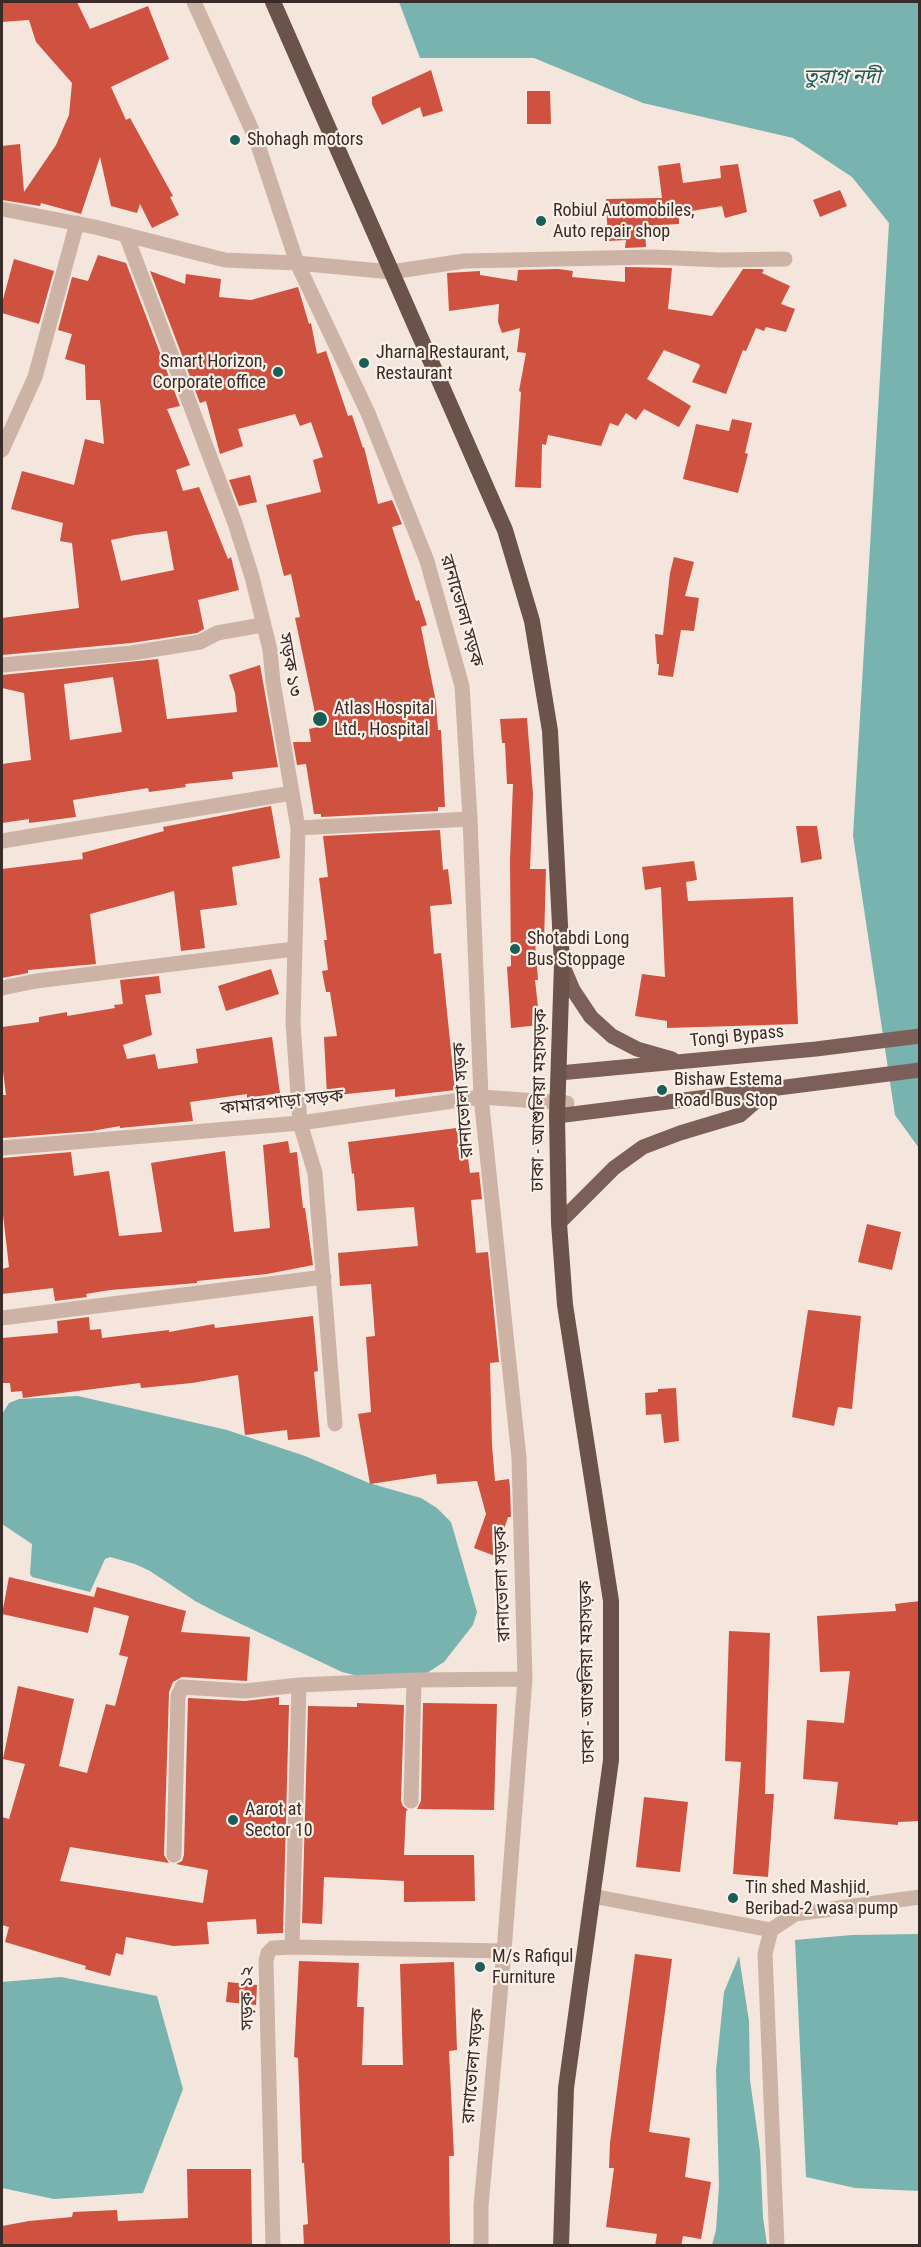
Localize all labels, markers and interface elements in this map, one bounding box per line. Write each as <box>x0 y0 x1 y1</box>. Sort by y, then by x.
water label: তুরাগ নদী <box>803 66 881 90</box>
place label: Shohagh motors <box>247 129 364 151</box>
marker: Shohagh motors <box>228 133 242 147</box>
place label: Robiul Automobiles, Auto repair shop <box>553 200 695 242</box>
marker: Robiul Automobiles, Auto repair shop <box>534 214 548 228</box>
place label: Jharna Restaurant, Restaurant <box>376 342 509 385</box>
place label: Smart Horizon, Corporate office <box>153 351 266 394</box>
marker: Jharna Restaurant, Restaurant <box>357 356 371 370</box>
marker: Smart Horizon, Corporate office <box>271 365 285 379</box>
street label: রানাভোলা সড়ক <box>435 552 487 670</box>
street label: সড়ক ১৩ <box>273 632 305 698</box>
place label: Atlas Hospital Ltd., Hospital <box>334 698 434 740</box>
marker: Atlas Hospital Ltd., Hospital <box>311 710 329 728</box>
place label: Shotabdi Long Bus Stoppage <box>527 928 629 970</box>
marker: Shotabdi Long Bus Stoppage <box>508 942 522 956</box>
street label: ঢাকা - আশুলিয়া মহাসড়ক <box>528 1008 552 1192</box>
street label: Tongi Bypass <box>689 1021 785 1053</box>
street label: রানাভোলা সড়ক <box>449 1042 479 1158</box>
place label: Bishaw Estema Road Bus Stop <box>674 1069 782 1112</box>
marker: Bishaw Estema Road Bus Stop <box>655 1083 669 1097</box>
street label: কামারপাড়া সড়ক <box>219 1086 345 1120</box>
street label: রানাভোলা সড়ক <box>490 1526 516 1642</box>
street label: ঢাকা - আশুলিয়া মহাসড়ক <box>576 1580 600 1764</box>
place label: Aarot at Sector 10 <box>245 1799 313 1842</box>
marker: Aarot at Sector 10 <box>226 1813 240 1827</box>
place label: Tin shed Mashjid, Beribad-2 wasa pump <box>745 1877 898 1920</box>
marker: Tin shed Mashjid, Beribad-2 wasa pump <box>726 1891 740 1905</box>
place label: M/s Rafiqul Furniture <box>492 1946 573 1988</box>
marker: M/s Rafiqul Furniture <box>473 1960 487 1974</box>
street label: সড়ক ১২ <box>237 1966 259 2030</box>
street label: রানাভোলা সড়ক <box>458 2007 490 2125</box>

